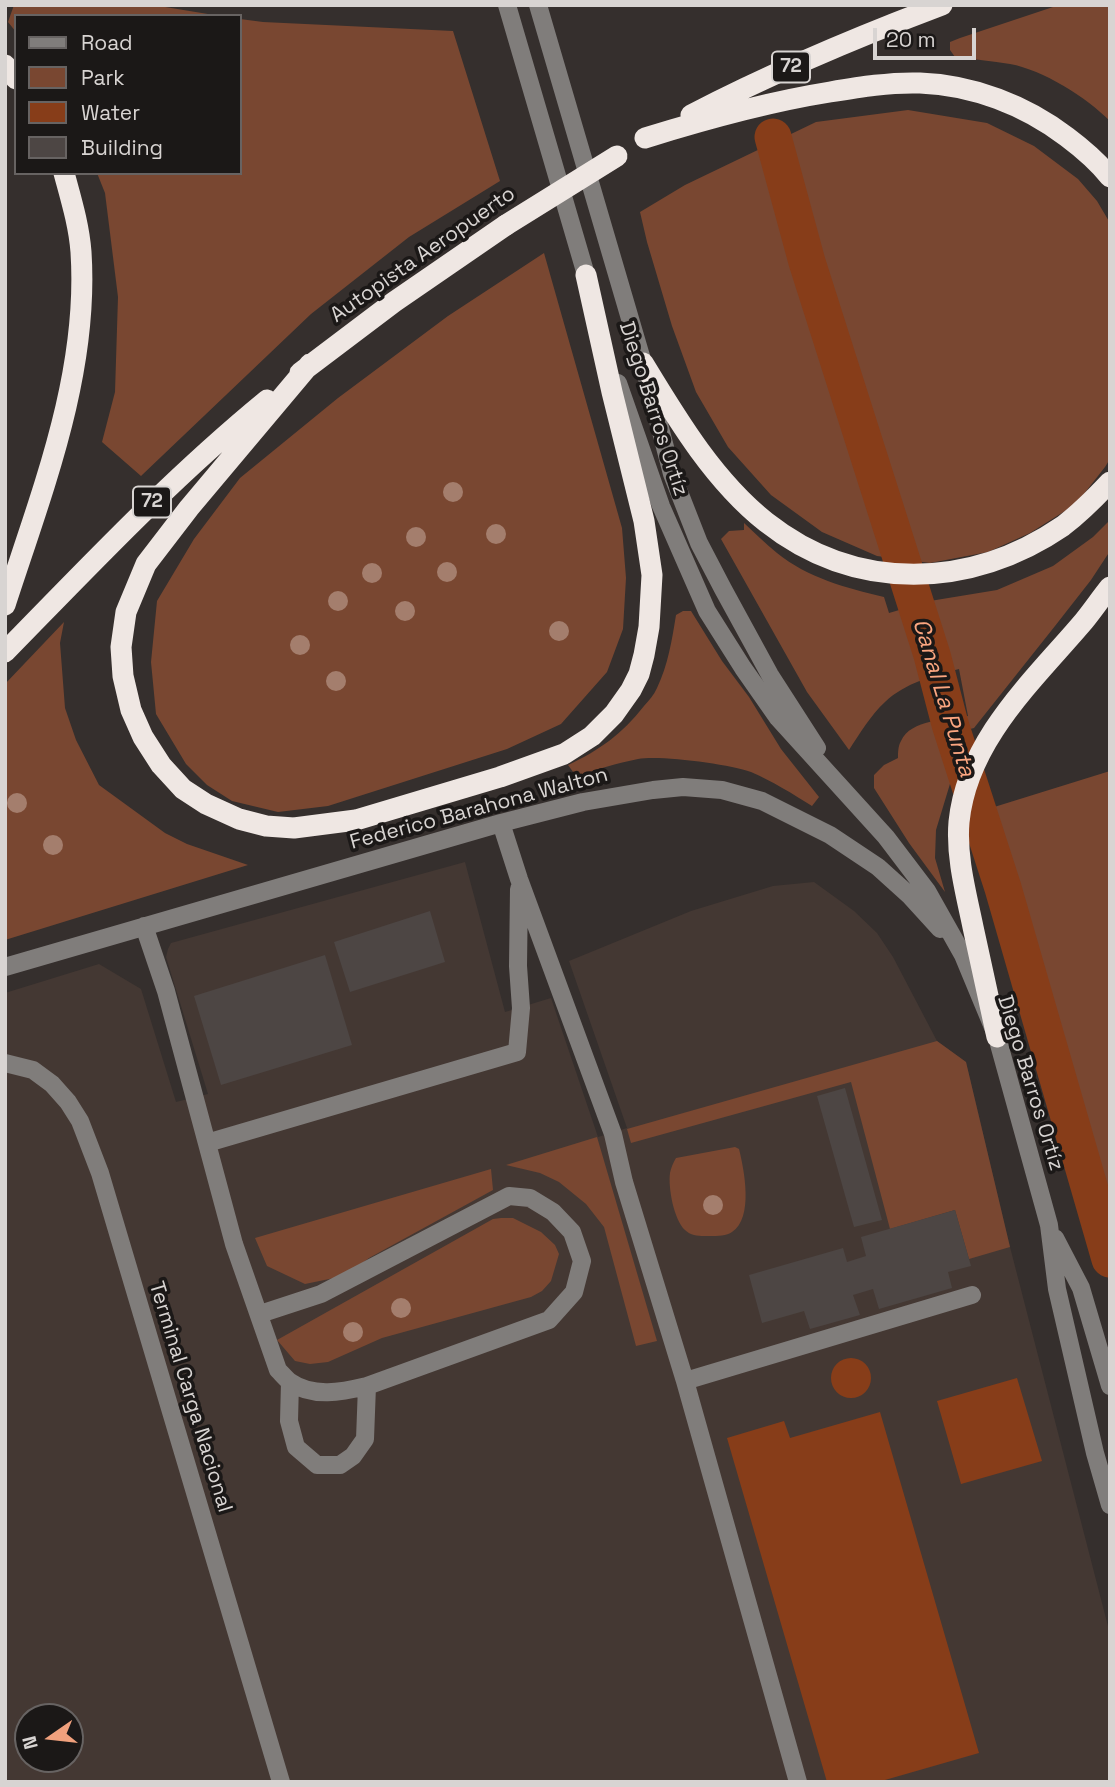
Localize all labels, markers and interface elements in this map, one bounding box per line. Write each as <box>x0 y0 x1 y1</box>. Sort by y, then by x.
legend <box>14 14 242 175</box>
scale bar <box>877 14 980 58</box>
text: 20 m <box>886 26 936 53</box>
text: Road <box>81 29 133 56</box>
road number: 72 <box>772 52 810 82</box>
text: Park <box>81 64 125 91</box>
text: Water <box>81 99 140 126</box>
text: Building <box>81 134 163 161</box>
street label: Autopista Aeropuerto <box>326 182 520 328</box>
street label: Diego Barros Ortíz <box>613 319 693 499</box>
road number: 72 <box>133 486 171 517</box>
water label: Canal La Punta <box>906 616 980 780</box>
street label: Federico Barahona Walton <box>347 762 611 856</box>
street label: Diego Barros Ortíz <box>991 992 1069 1174</box>
street label: Terminal Carga Nacional <box>143 1279 237 1515</box>
north arrow <box>14 1703 84 1773</box>
text: N <box>16 1734 44 1752</box>

